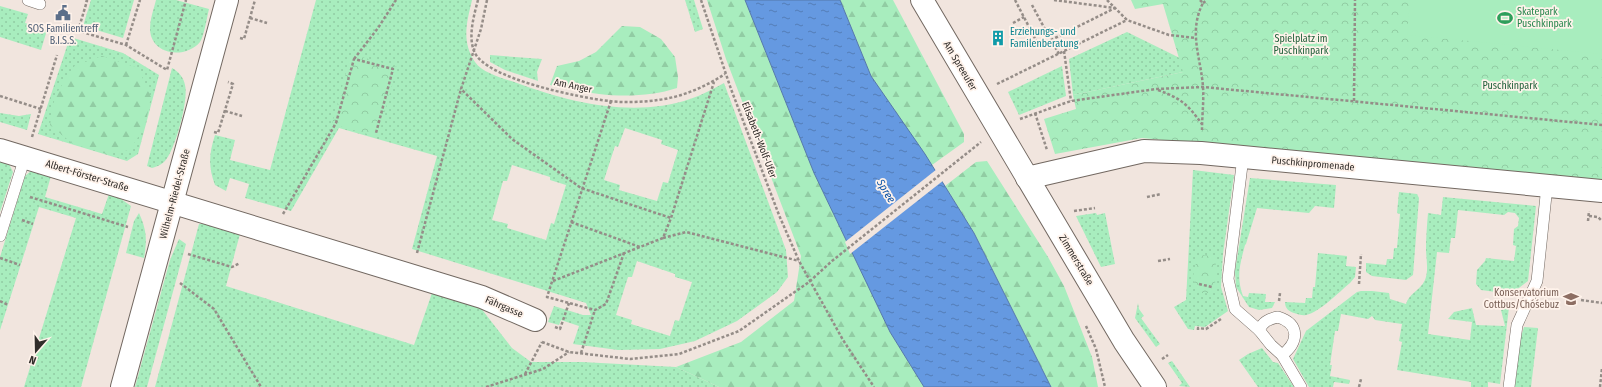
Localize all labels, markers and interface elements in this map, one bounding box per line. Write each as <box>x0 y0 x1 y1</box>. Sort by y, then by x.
public building icon: SOS Familientreff B.I.S.S. <box>54 4 72 22</box>
place label: Skatepark Puschkinpark <box>1517 6 1572 30</box>
sports icon: Skatepark Puschkinpark <box>1496 9 1514 27</box>
place label: SOS Familientreff B.I.S.S. <box>28 23 99 47</box>
place label: Erziehungs- und Familenberatung <box>1010 26 1079 50</box>
building icon: Erziehungs- und Familenberatung <box>989 29 1007 47</box>
park label: Spielplatz im Puschkinpark <box>1274 33 1329 57</box>
street label: Am Spreeufer <box>941 39 980 93</box>
street label: Am Anger <box>553 76 594 96</box>
park label: Puschkinpark <box>1483 80 1538 92</box>
street label: Elisabeth-Wolf-Ufer <box>739 100 779 180</box>
street label: Wilhelm-Riedel-Straße <box>157 148 193 240</box>
street label: Puschkinpromenade <box>1271 154 1355 174</box>
street label: Albert-Förster-Straße <box>44 158 130 194</box>
water label: Spree <box>873 176 898 205</box>
street label: Zimmerstraße <box>1056 233 1096 287</box>
place label: Konservatorium Cottbus/Chóśebuz <box>1484 287 1559 311</box>
school or university icon: Konservatorium Cottbus/Chóśebuz <box>1562 290 1580 308</box>
street label: Fährgasse <box>483 294 525 320</box>
north arrow <box>16 331 56 371</box>
text: N <box>27 353 38 367</box>

